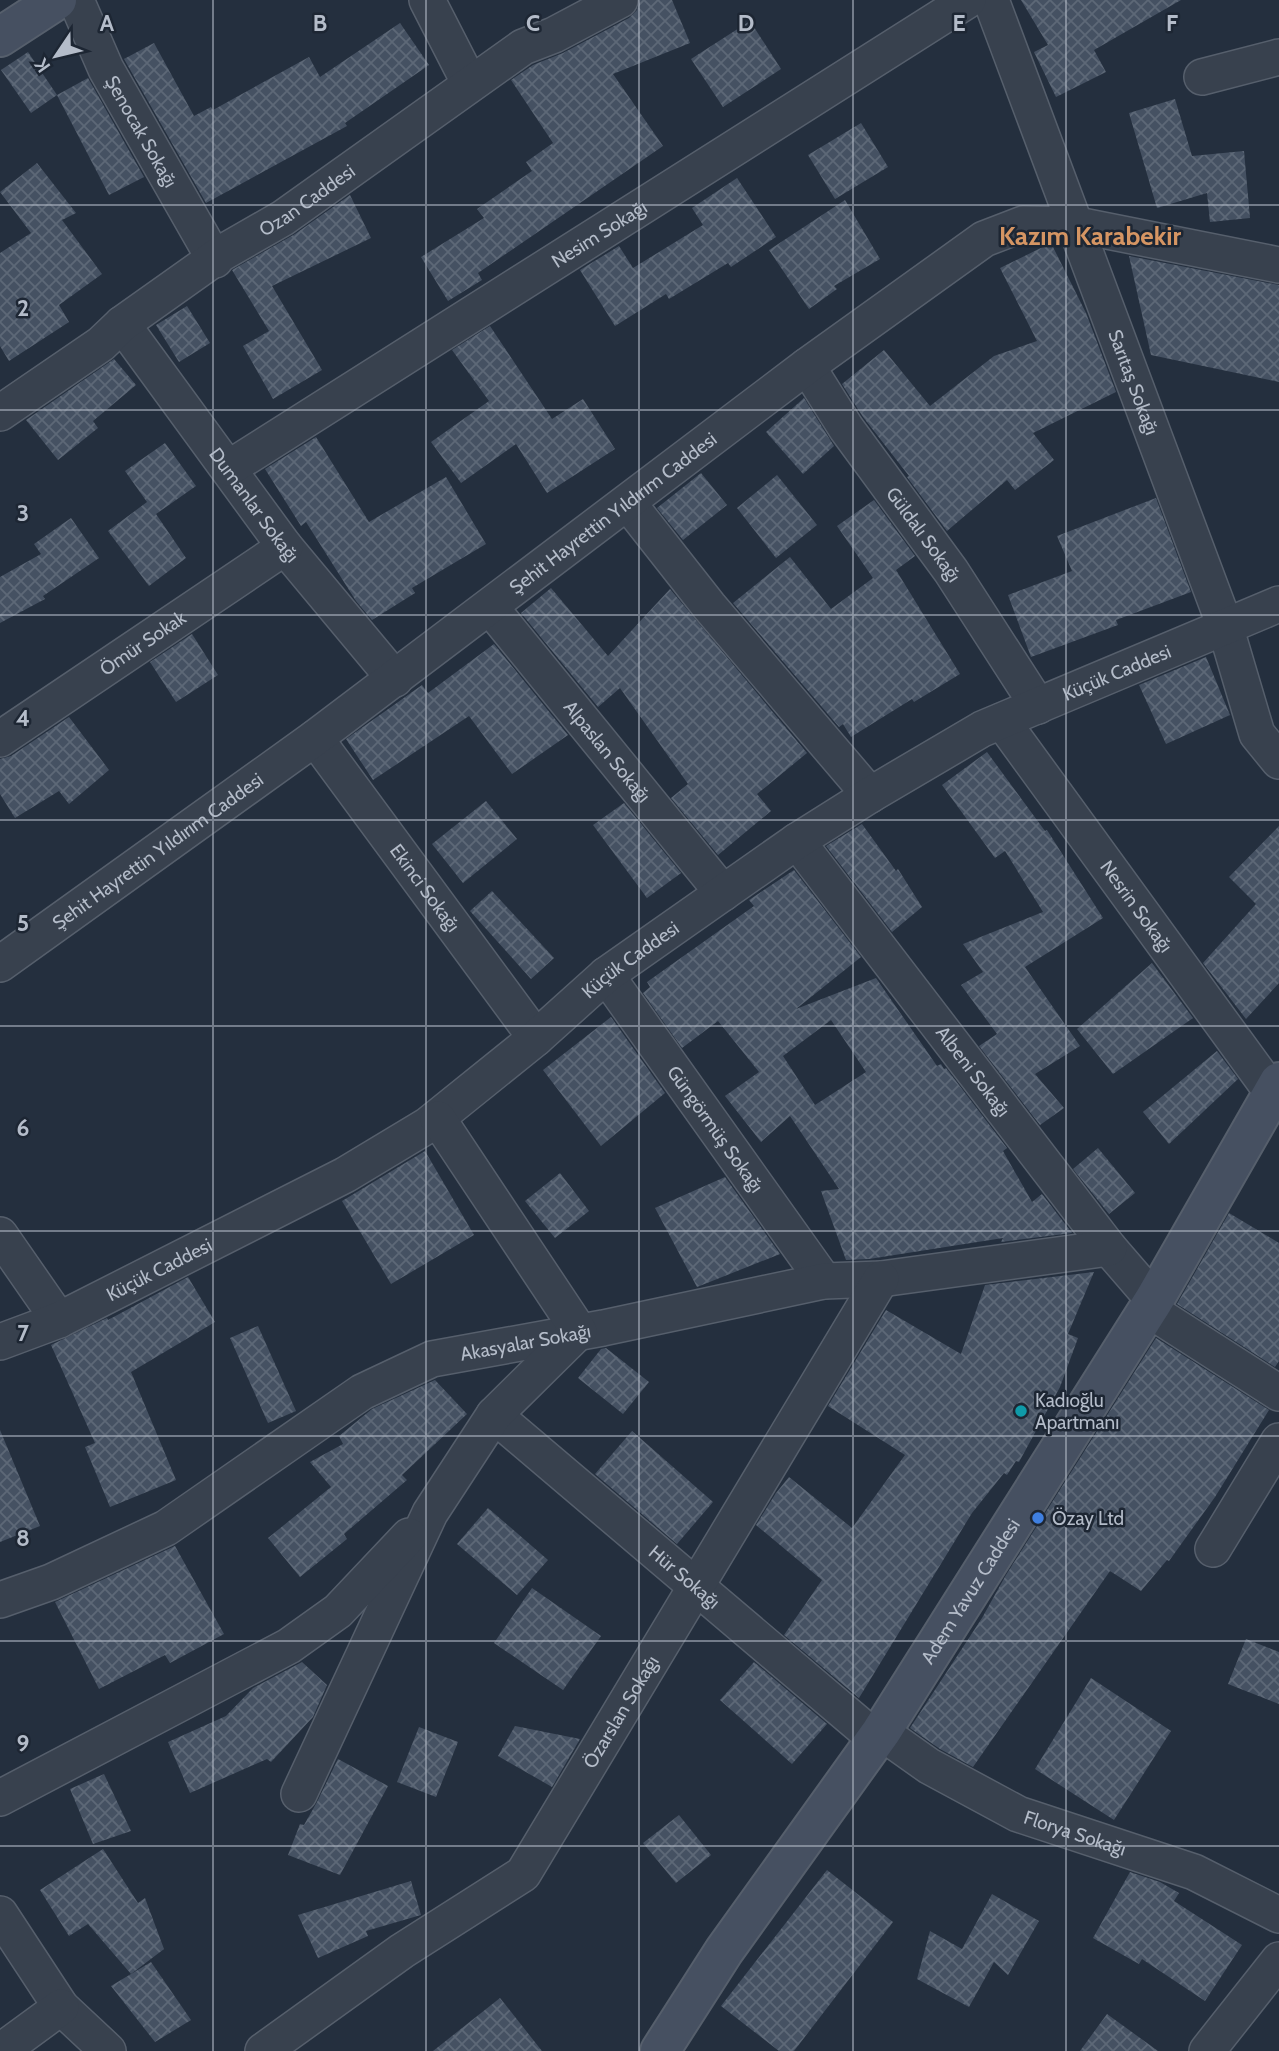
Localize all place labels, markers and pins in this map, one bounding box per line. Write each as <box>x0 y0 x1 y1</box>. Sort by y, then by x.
place label: Kadıoğlu Apartmanı <box>1035 1389 1119 1434</box>
marker: Kadıoğlu Apartmanı <box>1013 1403 1029 1419</box>
place label: Özay Ltd <box>1052 1507 1124 1530</box>
marker: Özay Ltd <box>1030 1510 1046 1526</box>

